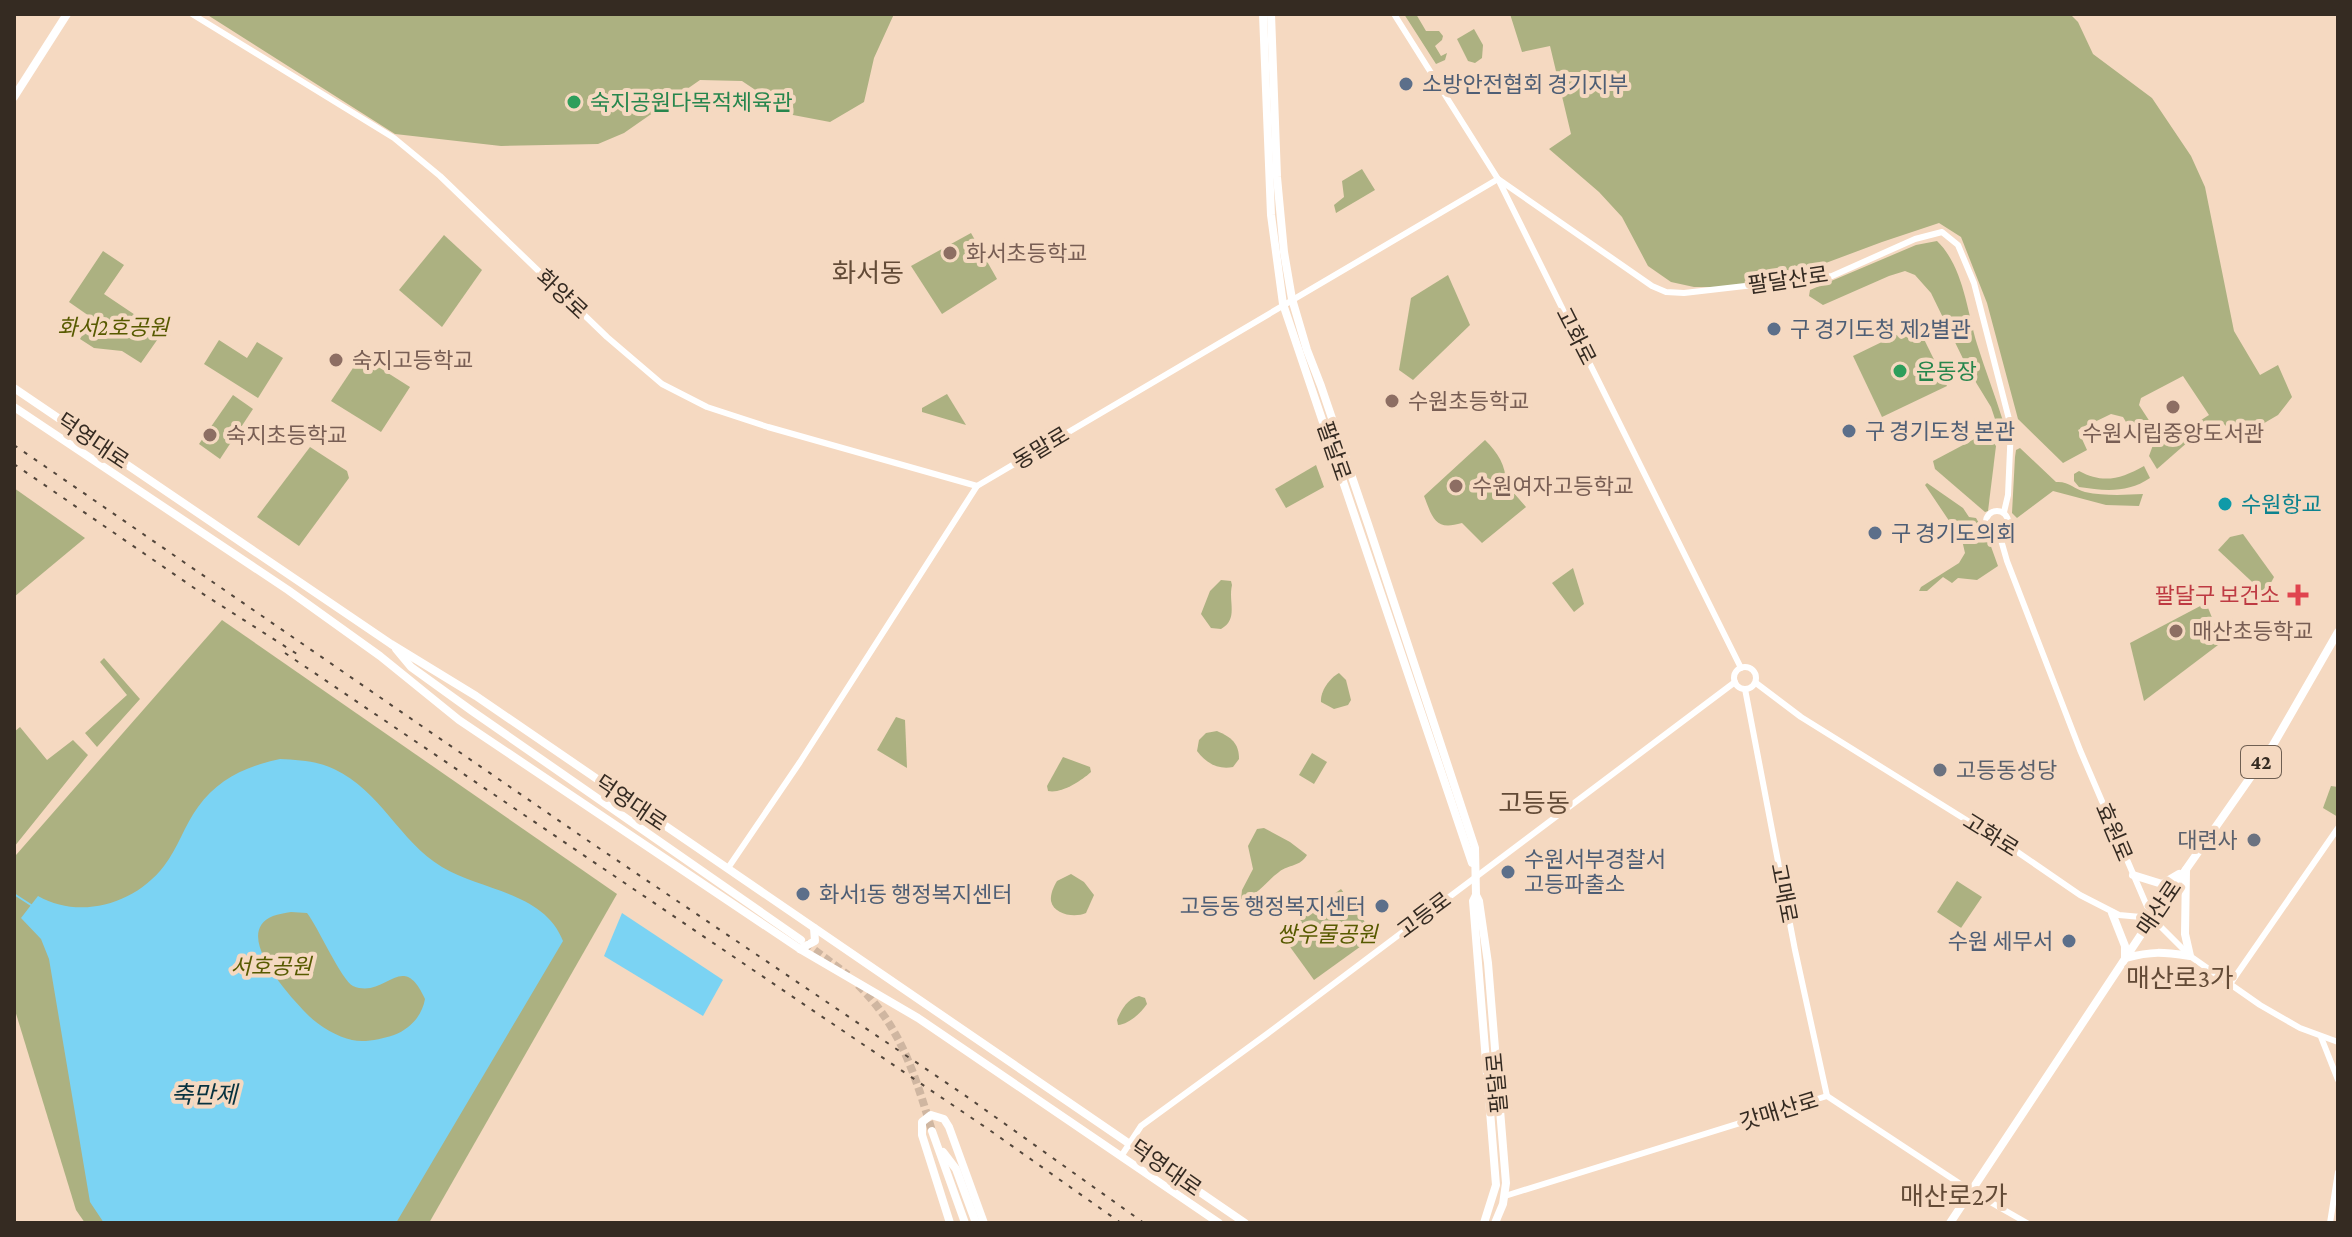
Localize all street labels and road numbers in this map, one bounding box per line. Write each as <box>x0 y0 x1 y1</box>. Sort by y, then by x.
street label: 팔달산로 <box>1746 262 1830 298</box>
street label: 화양로 <box>531 264 593 324</box>
street label: 고화로 <box>1551 303 1601 369</box>
street label: 덕영대로 <box>52 408 134 474</box>
street label: 팔달로 <box>1312 418 1356 484</box>
street label: 동말로 <box>1009 422 1073 474</box>
road number: 42 <box>2241 746 2281 778</box>
street label: 덕영대로 <box>590 770 672 836</box>
street label: 효원로 <box>2091 799 2137 865</box>
street label: 고화로 <box>1959 808 2023 862</box>
street label: 고매로 <box>1766 861 1802 925</box>
street label: 매산로 <box>2132 876 2186 940</box>
street label: 고등로 <box>1392 887 1456 943</box>
street label: 팔달로 <box>1482 1052 1512 1114</box>
street label: 갓매산로 <box>1737 1087 1821 1135</box>
street label: 덕영대로 <box>1126 1135 1206 1201</box>

